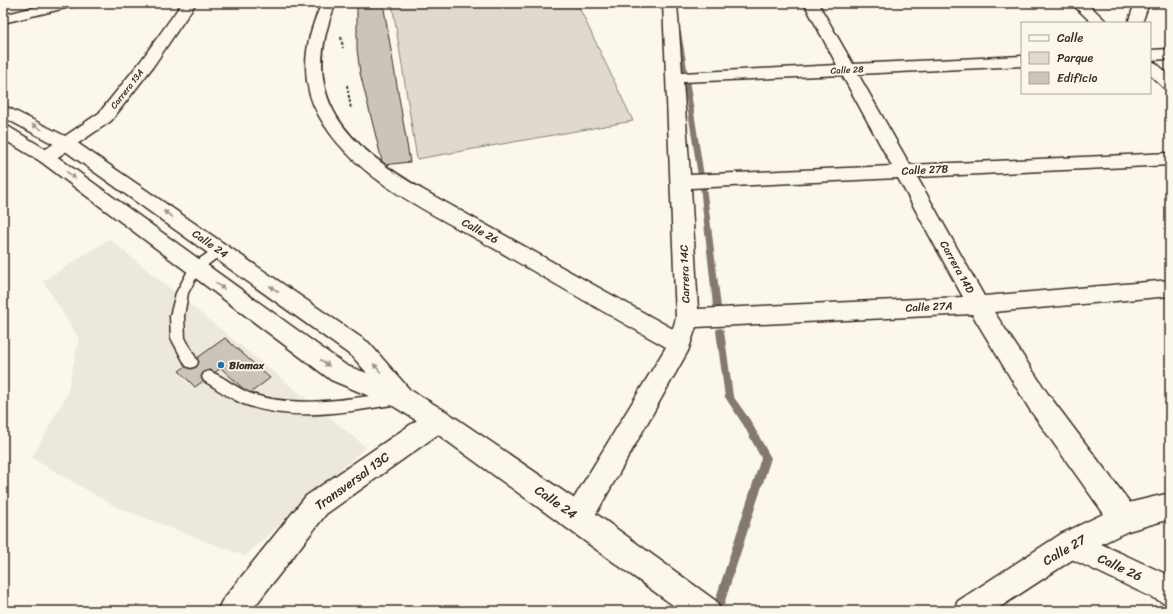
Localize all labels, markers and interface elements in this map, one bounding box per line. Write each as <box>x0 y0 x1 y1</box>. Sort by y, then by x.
legend <box>1021 22 1151 94</box>
text: Calle <box>1057 27 1084 49</box>
text: Parque <box>1057 47 1094 69</box>
street label: Calle 28 <box>830 61 864 79</box>
street label: Carrera 13A <box>106 65 148 113</box>
text: Edificio <box>1057 67 1097 89</box>
one-way arrow <box>31 123 42 130</box>
street label: Calle 27B <box>901 159 949 181</box>
one-way arrow <box>66 171 76 179</box>
one-way arrow <box>163 210 173 218</box>
street label: Calle 26 <box>458 213 502 249</box>
street label: Calle 24 <box>188 225 232 263</box>
street label: Carrera 14D <box>935 237 980 297</box>
street label: Carrera 14C <box>674 244 696 304</box>
one-way arrow <box>215 282 226 290</box>
one-way arrow <box>269 285 280 293</box>
street label: Calle 27A <box>905 296 953 318</box>
place label: Biomax <box>229 356 265 375</box>
one-way arrow <box>320 359 331 367</box>
marker: Biomax <box>216 360 226 370</box>
one-way arrow <box>372 363 381 373</box>
street label: Transversal 13C <box>310 446 394 516</box>
street label: Calle 24 <box>530 479 582 525</box>
street label: Calle 27 <box>1038 527 1091 572</box>
street label: Calle 26 <box>1094 547 1146 587</box>

